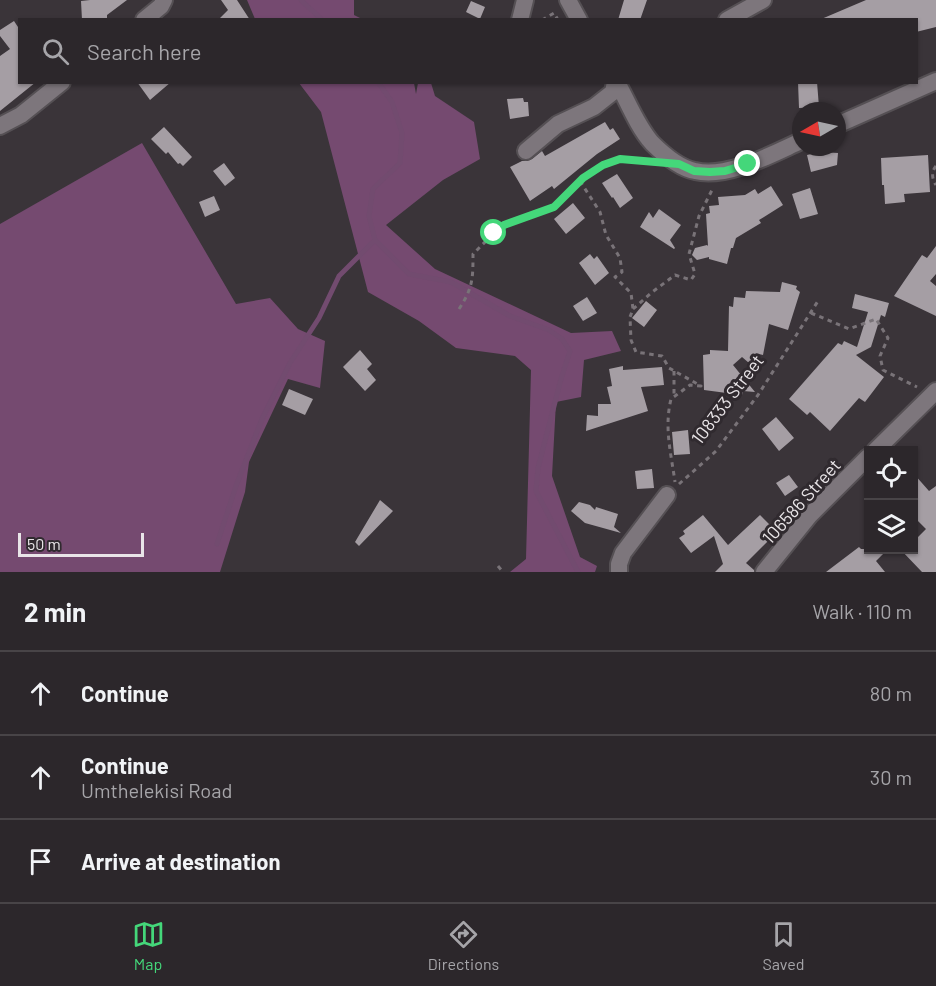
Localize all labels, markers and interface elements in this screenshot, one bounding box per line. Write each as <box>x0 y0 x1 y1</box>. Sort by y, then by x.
search box <box>18 18 918 84</box>
icon: search <box>39 35 72 68</box>
text: Search here <box>87 38 201 64</box>
north arrow <box>792 102 846 156</box>
route end <box>734 150 760 176</box>
route start <box>480 219 506 245</box>
street label: 108333 Street <box>686 350 768 448</box>
map controls <box>864 446 918 554</box>
button: locate <box>864 446 918 500</box>
street label: 106586 Street <box>757 454 845 548</box>
button: layers <box>864 500 918 554</box>
scale bar <box>18 530 144 558</box>
text: 50 m <box>27 534 61 553</box>
text: 2 min <box>24 596 86 627</box>
text: Walk · 110 m <box>812 599 912 623</box>
icon: ahead <box>24 677 57 710</box>
text: Continue <box>81 680 169 706</box>
text: 80 m <box>870 681 912 705</box>
text: Continue <box>81 752 169 778</box>
icon: ahead <box>24 761 57 794</box>
text: 30 m <box>870 765 912 789</box>
text: Umthelekisi Road <box>81 778 232 802</box>
icon: arrive <box>24 845 57 878</box>
text: Arrive at destination <box>81 848 280 874</box>
tab: Map <box>132 918 165 973</box>
tab: Directions <box>428 918 499 973</box>
tab: Saved <box>762 918 804 973</box>

